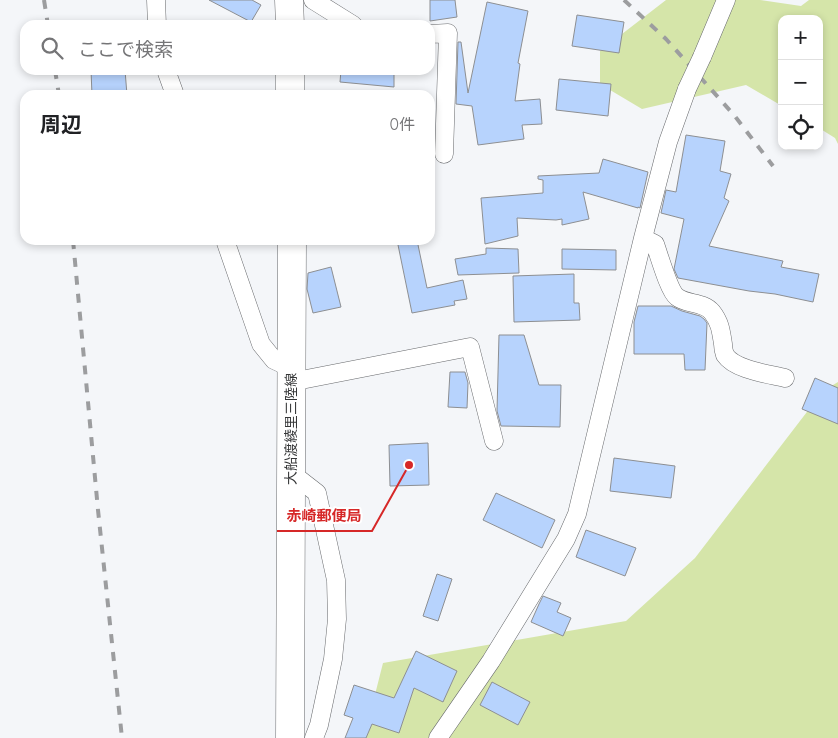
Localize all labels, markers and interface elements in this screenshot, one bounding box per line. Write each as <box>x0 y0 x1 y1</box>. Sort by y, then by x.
map controls <box>778 15 823 150</box>
button: + <box>778 15 823 60</box>
search box <box>20 20 435 75</box>
icon: search <box>38 34 66 62</box>
text: ここで検索 <box>78 37 173 61</box>
button: − <box>778 60 823 105</box>
button: locate <box>778 105 823 150</box>
text: 周辺 <box>40 111 82 137</box>
text: 0件 <box>389 114 415 134</box>
street label: 大船渡綾里三陸線 <box>282 373 300 485</box>
callout: 赤崎郵便局 <box>277 501 372 531</box>
text: 赤崎郵便局 <box>286 506 362 525</box>

